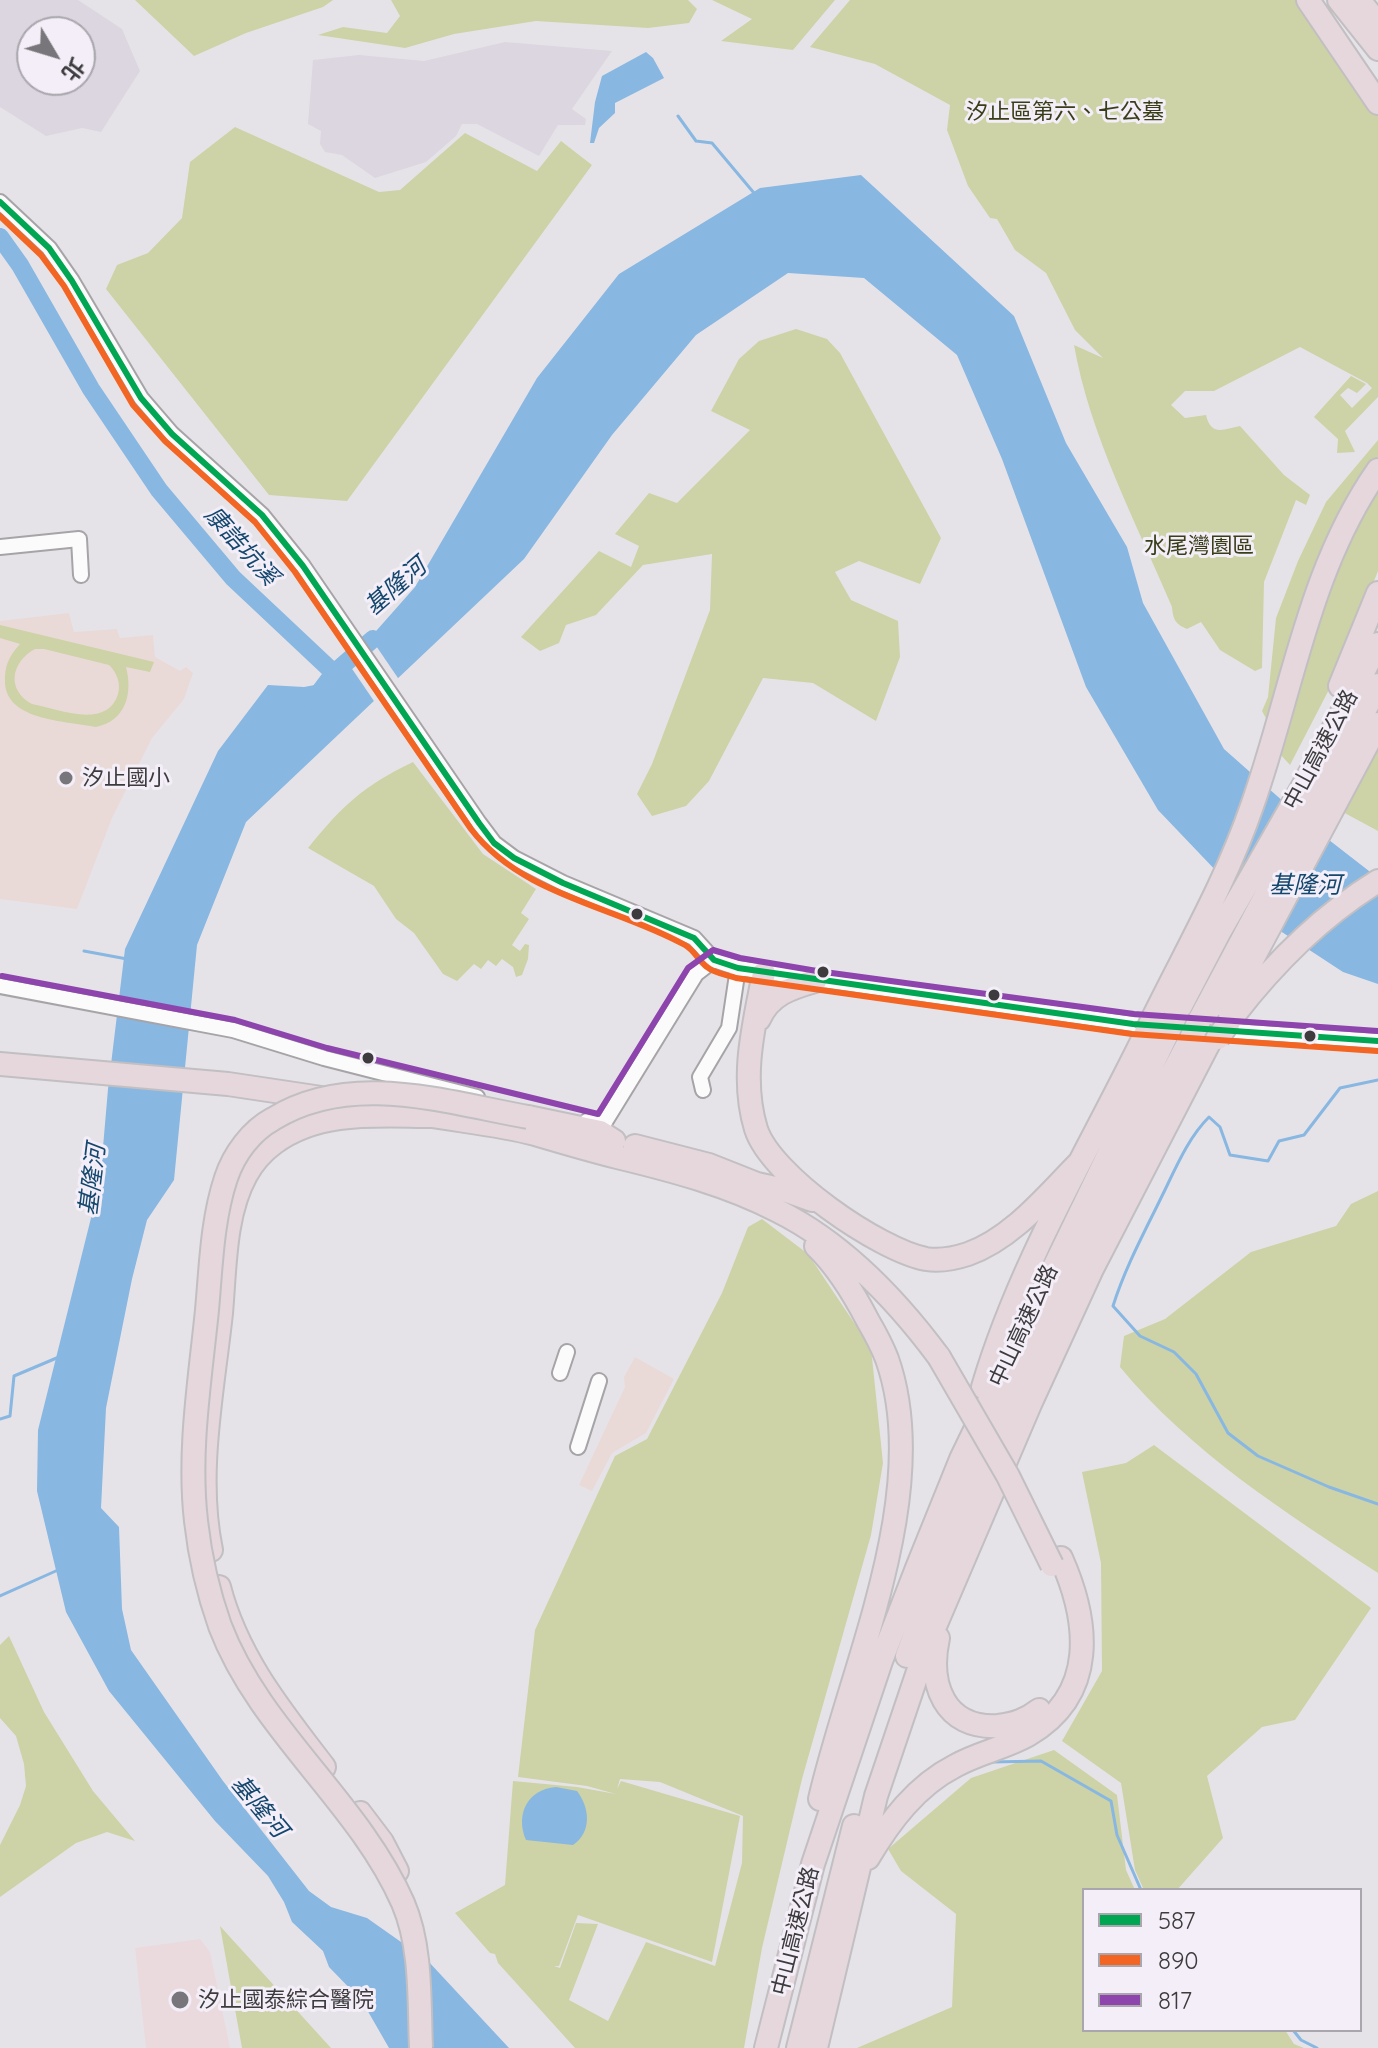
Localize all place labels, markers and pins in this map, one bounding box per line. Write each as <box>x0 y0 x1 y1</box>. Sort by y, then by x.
place label: 汐止國小 <box>82 765 170 791</box>
marker: 汐止國小 <box>57 769 75 787</box>
unlabelled marker <box>629 906 645 922</box>
unlabelled marker <box>815 964 831 980</box>
unlabelled marker <box>986 987 1002 1003</box>
unlabelled marker <box>1302 1028 1318 1044</box>
unlabelled marker <box>360 1050 376 1066</box>
place label: 汐止國泰綜合醫院 <box>198 1987 374 2013</box>
marker: 汐止國泰綜合醫院 <box>169 1989 191 2011</box>

